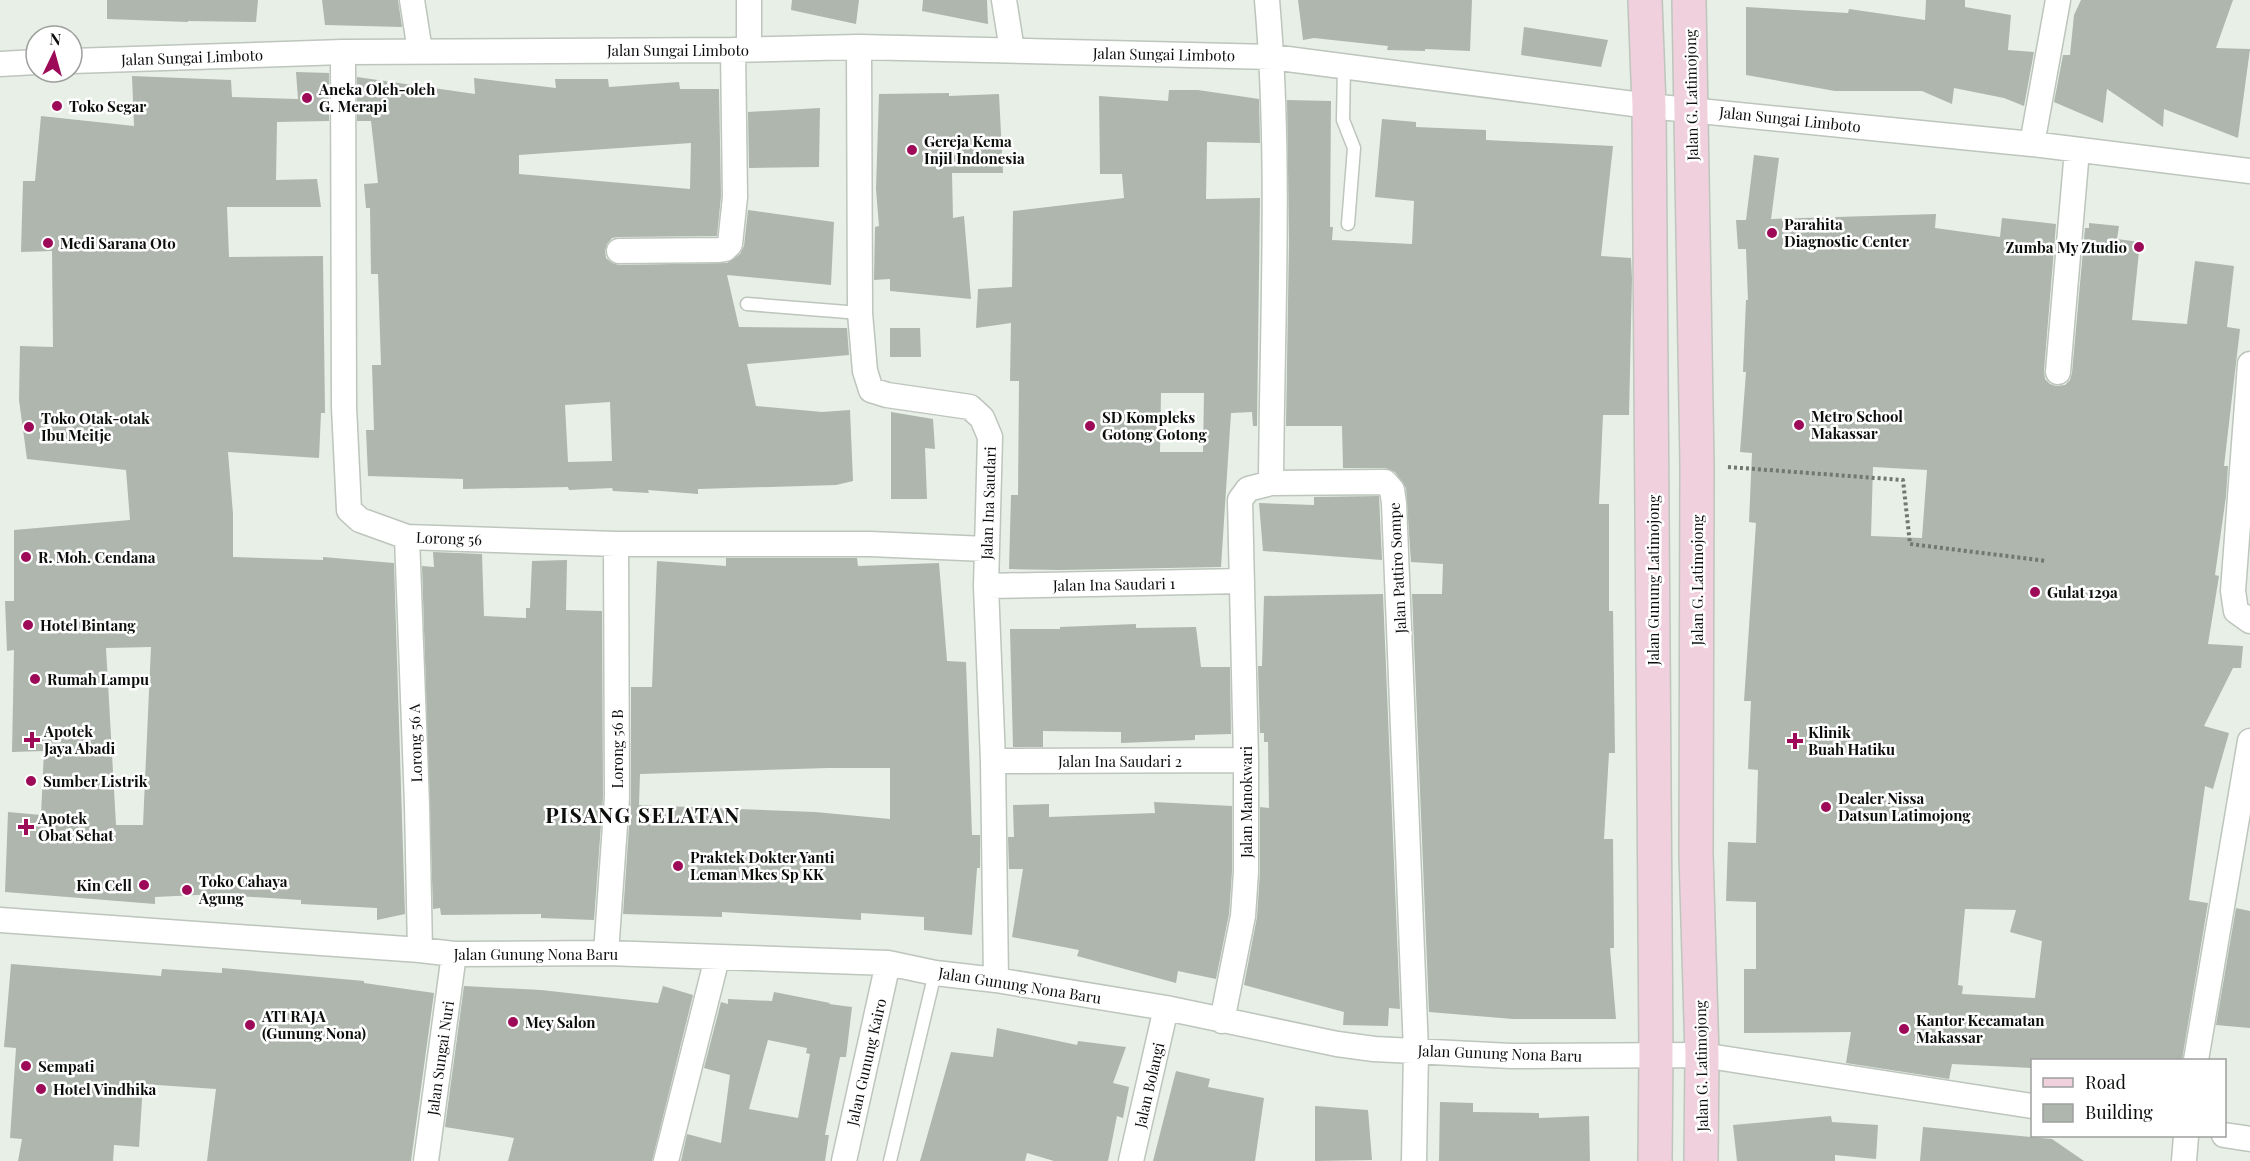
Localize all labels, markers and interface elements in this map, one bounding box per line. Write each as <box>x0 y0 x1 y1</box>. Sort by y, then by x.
north arrow <box>24 24 84 84</box>
text: N <box>49 28 62 50</box>
street label: Jalan G. Latimojong <box>1680 29 1702 162</box>
street label: Jalan Sungai Limboto <box>606 40 749 60</box>
street label: Jalan Sungai Limboto <box>1092 43 1235 65</box>
street label: Jalan Sungai Limboto <box>120 45 263 70</box>
place label: Aneka Oleh-oleh G. Merapi <box>318 79 435 116</box>
marker: Aneka Oleh-oleh G. Merapi <box>300 91 314 105</box>
place label: Toko Segar <box>69 96 146 116</box>
marker: Toko Segar <box>50 99 64 113</box>
street label: Jalan Sungai Limboto <box>1717 102 1862 136</box>
place label: Gereja Kema Injil Indonesia <box>924 131 1025 168</box>
marker: Gereja Kema Injil Indonesia <box>905 143 919 157</box>
place label: Parahita Diagnostic Center <box>1784 214 1909 251</box>
marker: Parahita Diagnostic Center <box>1765 226 1779 240</box>
place label: Medi Sarana Oto <box>60 233 176 253</box>
marker: Medi Sarana Oto <box>41 236 55 250</box>
place label: Zumba My Ztudio <box>2005 237 2127 257</box>
marker: Zumba My Ztudio <box>2132 240 2146 254</box>
place label: Metro School Makassar <box>1811 406 1903 443</box>
place label: SD Kompleks Gotong Gotong <box>1102 407 1207 444</box>
place label: Toko Otak-otak Ibu Meitje <box>41 408 150 445</box>
marker: Metro School Makassar <box>1792 418 1806 432</box>
marker: SD Kompleks Gotong Gotong <box>1083 419 1097 433</box>
marker: Toko Otak-otak Ibu Meitje <box>22 420 36 434</box>
street label: Jalan Ina Saudari <box>976 446 1000 561</box>
street label: Jalan Gunung Latimojong <box>1643 495 1663 666</box>
street label: Jalan Pattiro Sompe <box>1384 502 1410 635</box>
street label: Jalan G. Latimojong <box>1687 514 1707 647</box>
street label: Lorong 56 <box>416 527 483 549</box>
place label: R. Moh. Cendana <box>38 547 156 567</box>
marker: R. Moh. Cendana <box>19 550 33 564</box>
street label: Jalan Ina Saudari 1 <box>1052 573 1176 595</box>
place label: Gulat 129a <box>2047 582 2118 602</box>
marker: Gulat 129a <box>2028 585 2042 599</box>
place label: Hotel Bintang <box>40 615 136 635</box>
marker: Hotel Bintang <box>21 618 35 632</box>
place label: Rumah Lampu <box>47 669 149 689</box>
marker: Rumah Lampu <box>28 672 42 686</box>
street label: Lorong 56 A <box>404 703 426 783</box>
street label: Lorong 56 B <box>607 709 627 789</box>
place label: Apotek Jaya Abadi <box>43 721 116 758</box>
place label: Klinik Buah Hatiku <box>1808 722 1895 759</box>
marker: Klinik Buah Hatiku <box>1786 732 1804 750</box>
marker: Apotek Jaya Abadi <box>25 733 39 747</box>
street label: Jalan Manokwari <box>1236 745 1256 859</box>
street label: Jalan Ina Saudari 2 <box>1057 751 1182 771</box>
place label: Sumber Listrik <box>43 771 148 791</box>
marker: Sumber Listrik <box>24 774 38 788</box>
place label: Dealer Nissa Datsun Latimojong <box>1838 788 1971 825</box>
district label: PISANG SELATAN <box>545 800 741 828</box>
marker: Dealer Nissa Datsun Latimojong <box>1819 800 1833 814</box>
place label: Apotek Obat Sehat <box>37 808 114 845</box>
marker: Apotek Obat Sehat <box>19 820 33 834</box>
place label: Praktek Dokter Yanti Leman Mkes Sp KK <box>690 847 835 884</box>
marker: Praktek Dokter Yanti Leman Mkes Sp KK <box>671 859 685 873</box>
place label: Toko Cahaya Agung <box>198 871 288 908</box>
place label: Kin Cell <box>76 875 132 895</box>
marker: Kin Cell <box>137 878 151 892</box>
marker: Toko Cahaya Agung <box>180 883 194 897</box>
street label: Jalan Gunung Nona Baru <box>453 944 619 964</box>
street label: Jalan Gunung Nona Baru <box>936 962 1103 1008</box>
street label: Jalan Gunung Kairo <box>841 996 890 1129</box>
street label: Jalan Sungai Nuri <box>422 999 458 1118</box>
street label: Jalan G. Latimojong <box>1690 1000 1712 1133</box>
place label: ATI RAJA (Gunung Nona) <box>261 1006 366 1043</box>
place label: Kantor Kecamatan Makassar <box>1916 1010 2045 1047</box>
place label: Mey Salon <box>525 1012 596 1032</box>
marker: Mey Salon <box>506 1015 520 1029</box>
marker: ATI RAJA (Gunung Nona) <box>243 1018 257 1032</box>
marker: Kantor Kecamatan Makassar <box>1897 1022 1911 1036</box>
street label: Jalan Bolangi <box>1129 1040 1169 1131</box>
street label: Jalan Gunung Nona Baru <box>1416 1040 1583 1066</box>
place label: Sempati <box>38 1056 95 1076</box>
marker: Sempati <box>19 1059 33 1073</box>
legend <box>2031 1059 2226 1137</box>
text: Road <box>2085 1070 2126 1094</box>
place label: Hotel Vindhika <box>53 1079 157 1099</box>
marker: Hotel Vindhika <box>34 1082 48 1096</box>
text: Building <box>2085 1100 2153 1124</box>

